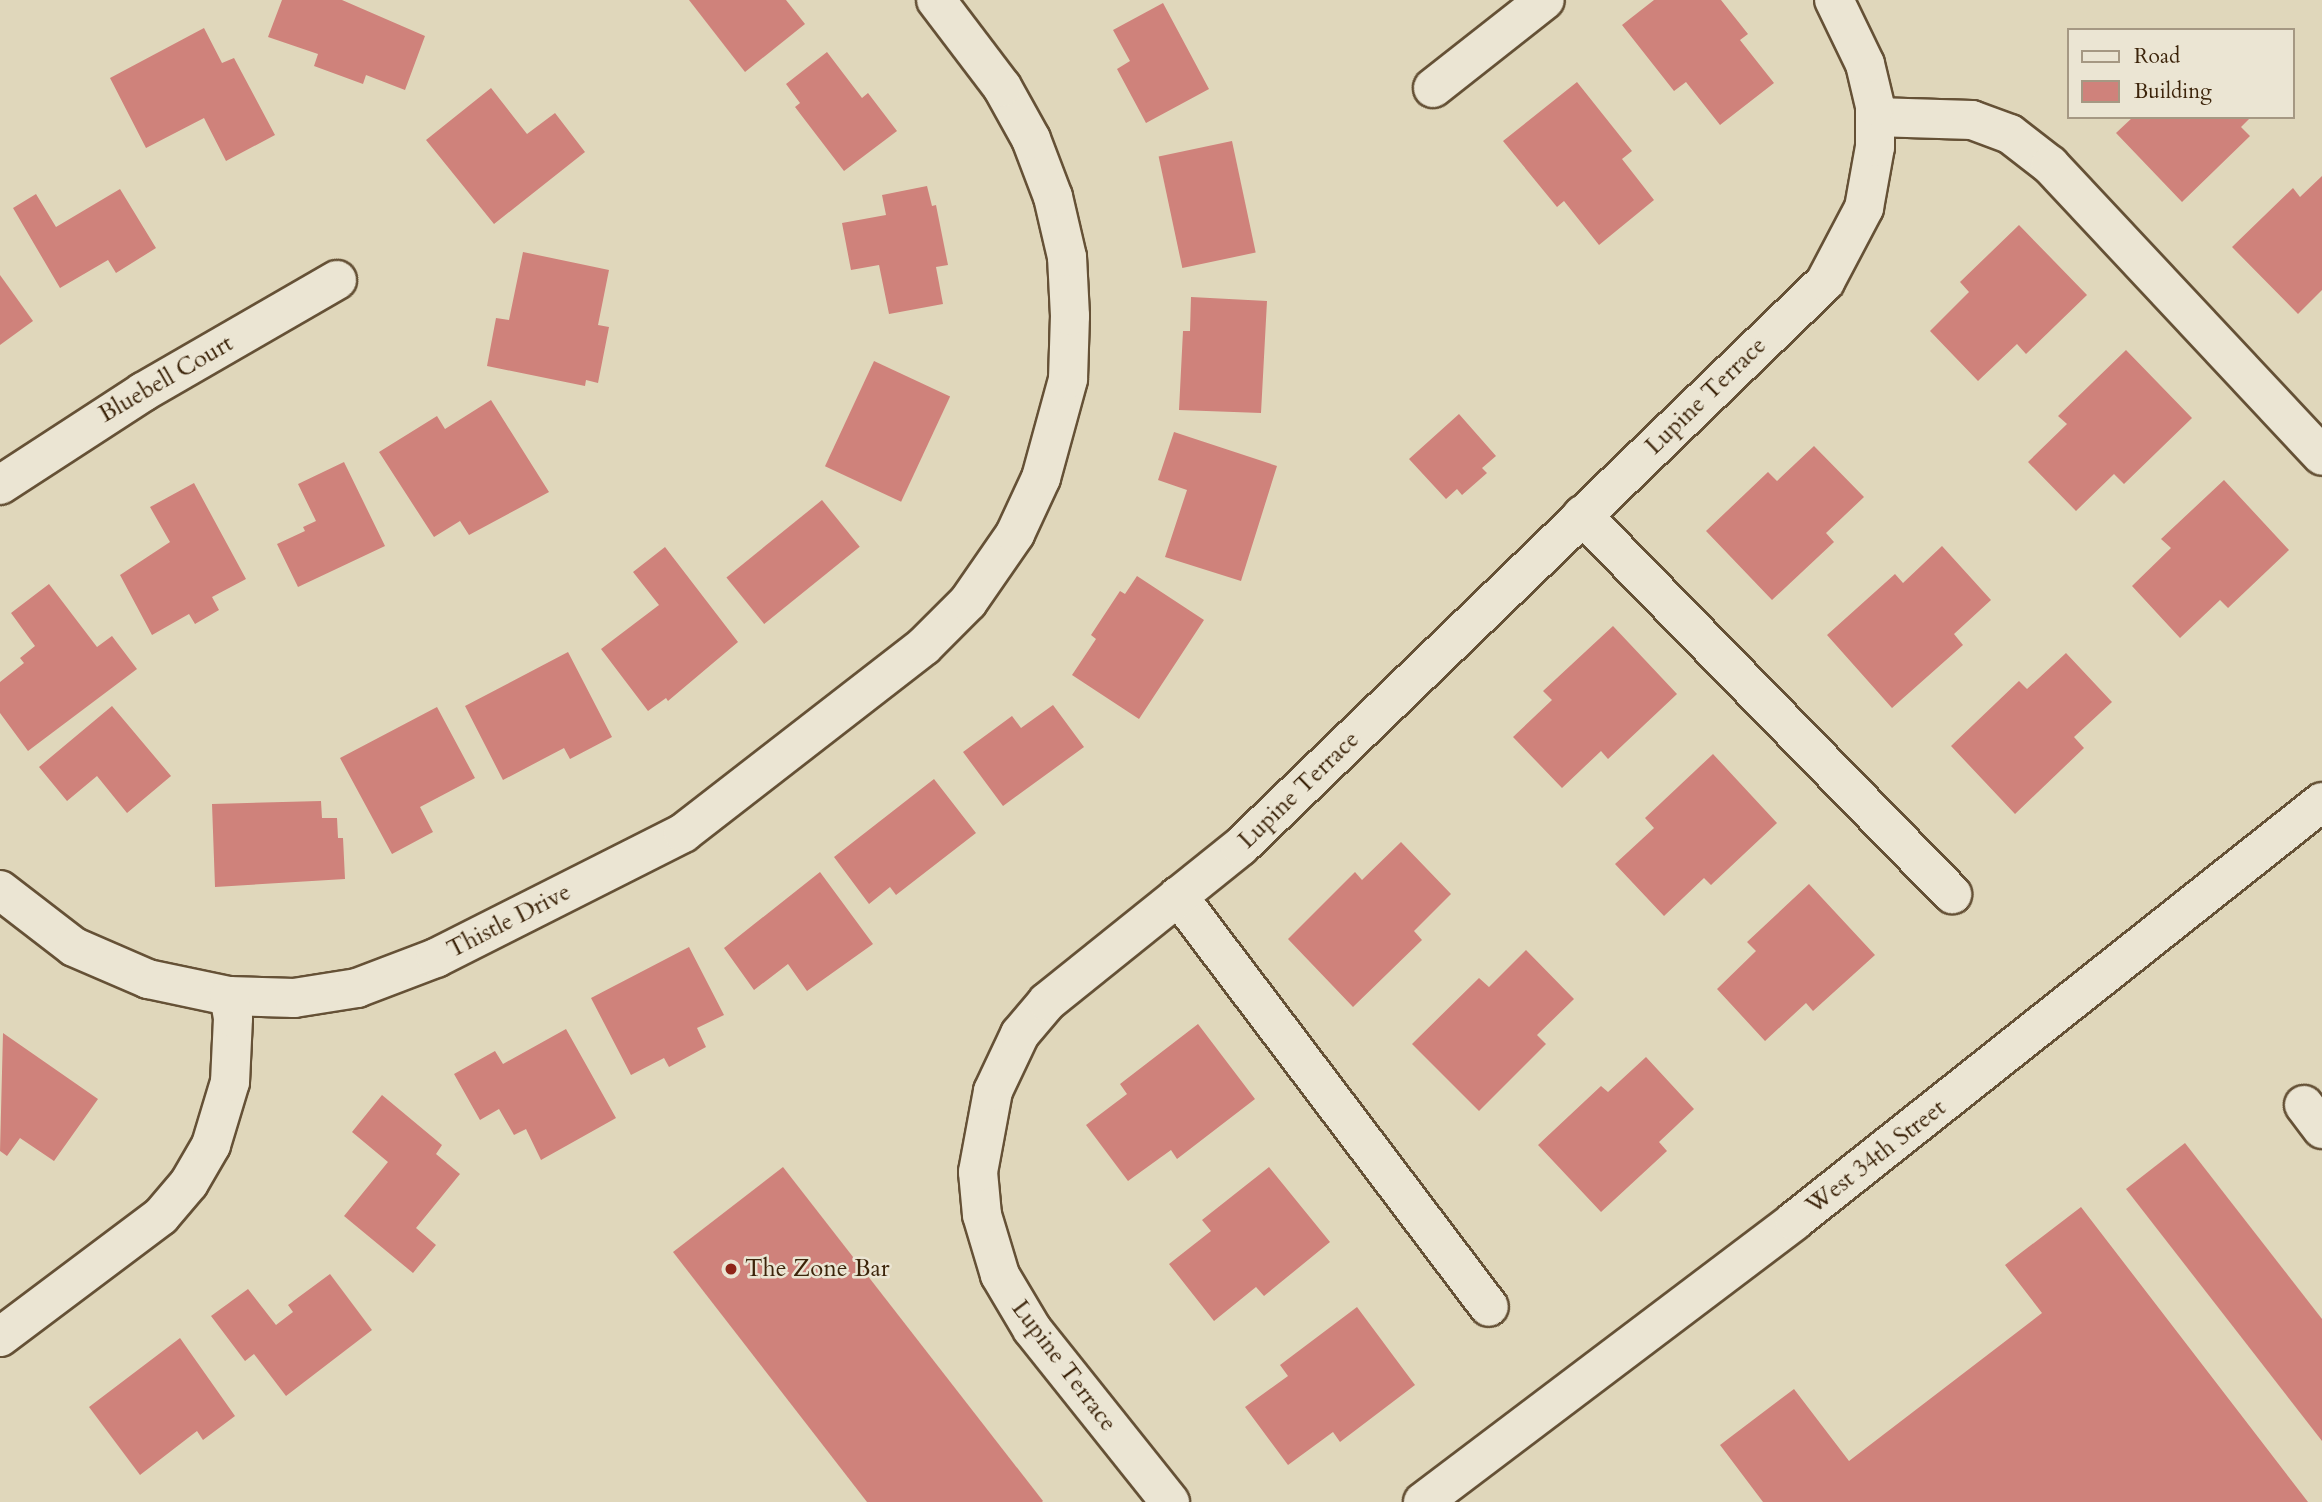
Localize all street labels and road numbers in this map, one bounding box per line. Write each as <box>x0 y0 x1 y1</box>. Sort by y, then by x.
street label: Bluebell Court <box>94 329 238 429</box>
street label: Lupine Terrace <box>1640 331 1772 461</box>
street label: Lupine Terrace <box>1233 725 1365 855</box>
street label: Thistle Drive <box>442 878 576 964</box>
street label: West 34th Street <box>1801 1094 1951 1220</box>
street label: Lupine Terrace <box>1005 1295 1123 1437</box>

